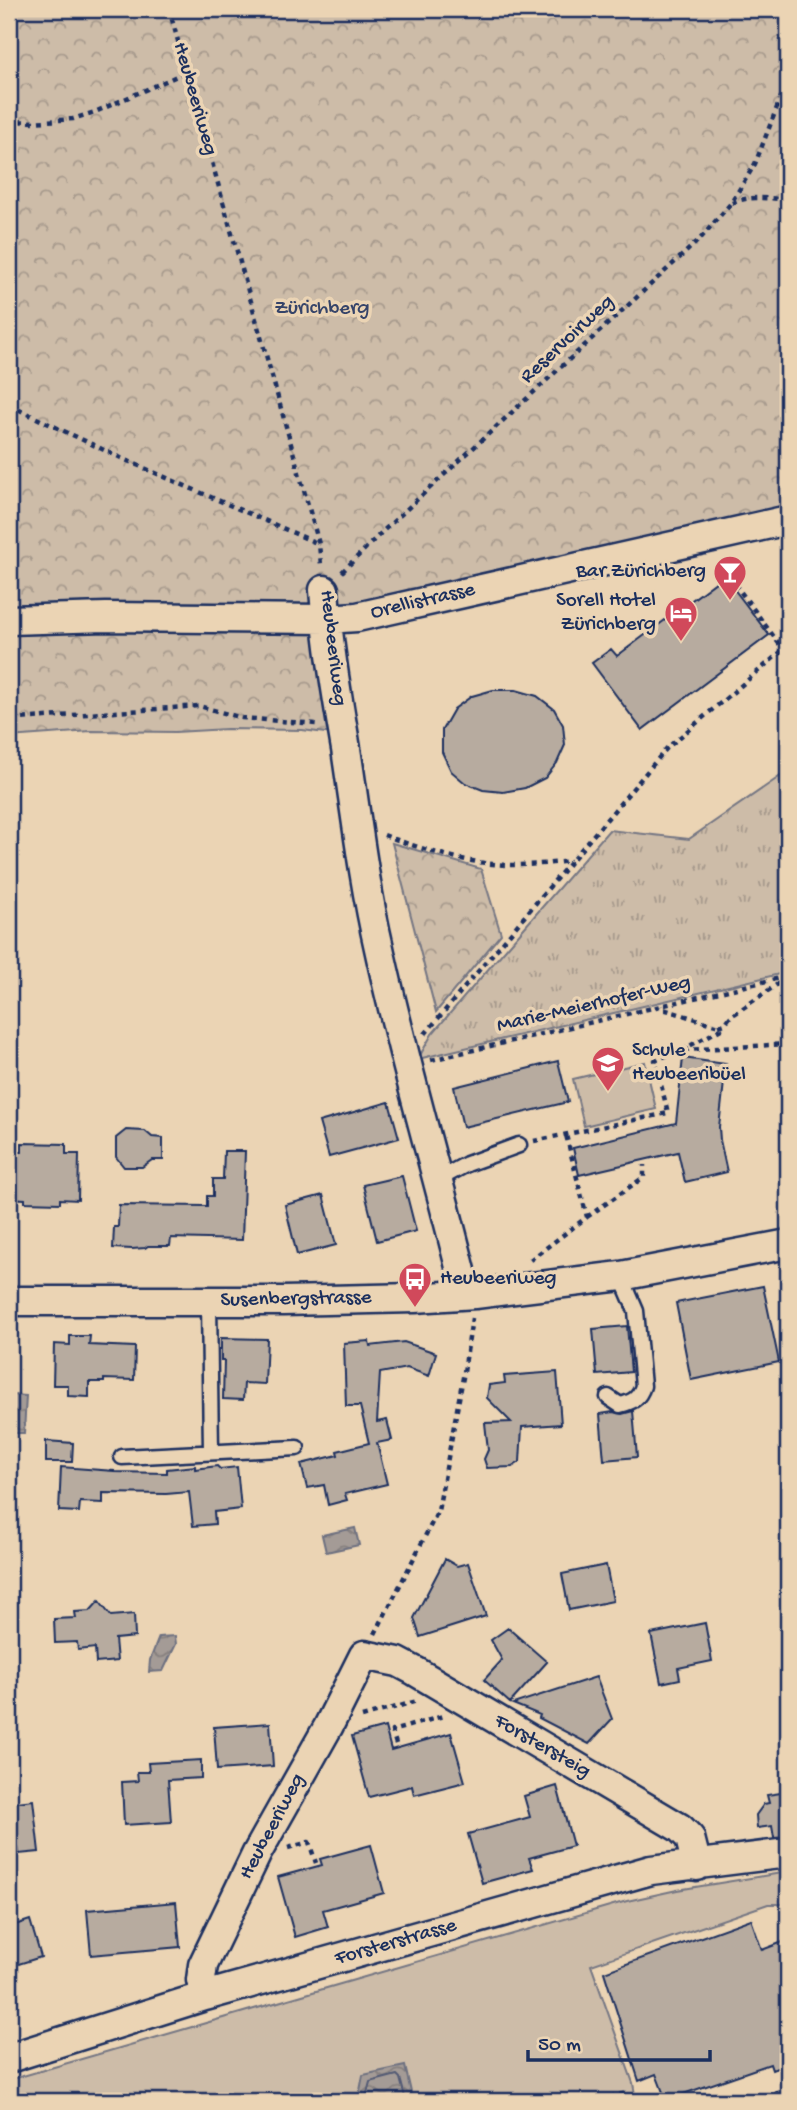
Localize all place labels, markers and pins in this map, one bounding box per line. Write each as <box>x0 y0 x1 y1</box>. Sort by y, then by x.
bar icon: Bar Zürichberg <box>711 553 749 602</box>
place label: Bar Zürichberg <box>575 560 706 585</box>
place label: Sorell Hotel Zürichberg <box>556 589 656 638</box>
hotel icon: Sorell Hotel Zürichberg <box>662 594 700 643</box>
place label: Schule Heubeeribüel <box>632 1039 746 1088</box>
school or university icon: Schule Heubeeribüel <box>589 1044 627 1093</box>
bus stop icon: Heubeeriweg <box>396 1260 434 1309</box>
place label: Heubeeriweg <box>440 1267 557 1292</box>

